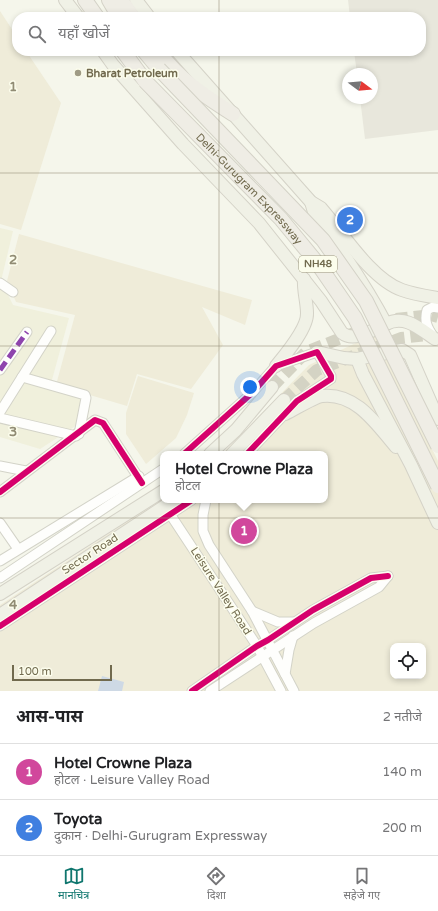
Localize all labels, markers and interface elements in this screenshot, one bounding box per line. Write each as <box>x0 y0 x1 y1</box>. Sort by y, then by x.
search box <box>12 12 426 56</box>
icon: search <box>26 23 48 45</box>
text: यहाँ खोजें <box>58 24 110 42</box>
place label: Bharat Petroleum <box>86 67 178 80</box>
marker: Bharat Petroleum <box>73 68 83 78</box>
north arrow <box>342 68 378 104</box>
text: 1 <box>9 79 17 95</box>
street label: Delhi-Gurugram Expressway <box>193 130 306 247</box>
pin: 2 <box>337 205 363 235</box>
text: 2 <box>9 252 17 268</box>
road number: NH48 <box>299 256 337 272</box>
your location <box>240 377 260 397</box>
text: 3 <box>9 424 17 440</box>
popup <box>160 451 328 503</box>
text: Hotel Crowne Plaza <box>175 460 313 478</box>
text: होटल <box>175 478 201 494</box>
pin: 1 <box>231 516 257 546</box>
street label: Sector Road <box>59 531 121 577</box>
street label: Leisure Valley Road <box>188 545 254 637</box>
text: 4 <box>9 597 18 613</box>
map controls <box>390 643 426 679</box>
button: locate <box>390 643 426 679</box>
scale bar <box>12 663 112 682</box>
text: 100 m <box>18 665 52 678</box>
text: आस-पास <box>16 706 83 727</box>
text: 2 नतीजे <box>383 709 422 725</box>
text: Hotel Crowne Plaza <box>54 754 192 772</box>
text: 1 <box>25 764 33 780</box>
text: 140 m <box>382 764 422 780</box>
text: होटल · Leisure Valley Road <box>54 772 210 788</box>
text: Toyota <box>54 810 102 828</box>
text: 2 <box>25 820 33 836</box>
text: 200 m <box>382 820 422 836</box>
text: दुकान · Delhi-Gurugram Expressway <box>54 828 267 844</box>
tab: मानचित्र <box>58 865 89 903</box>
tab: दिशा <box>205 865 227 903</box>
tab: सहेजे गए <box>343 865 380 903</box>

